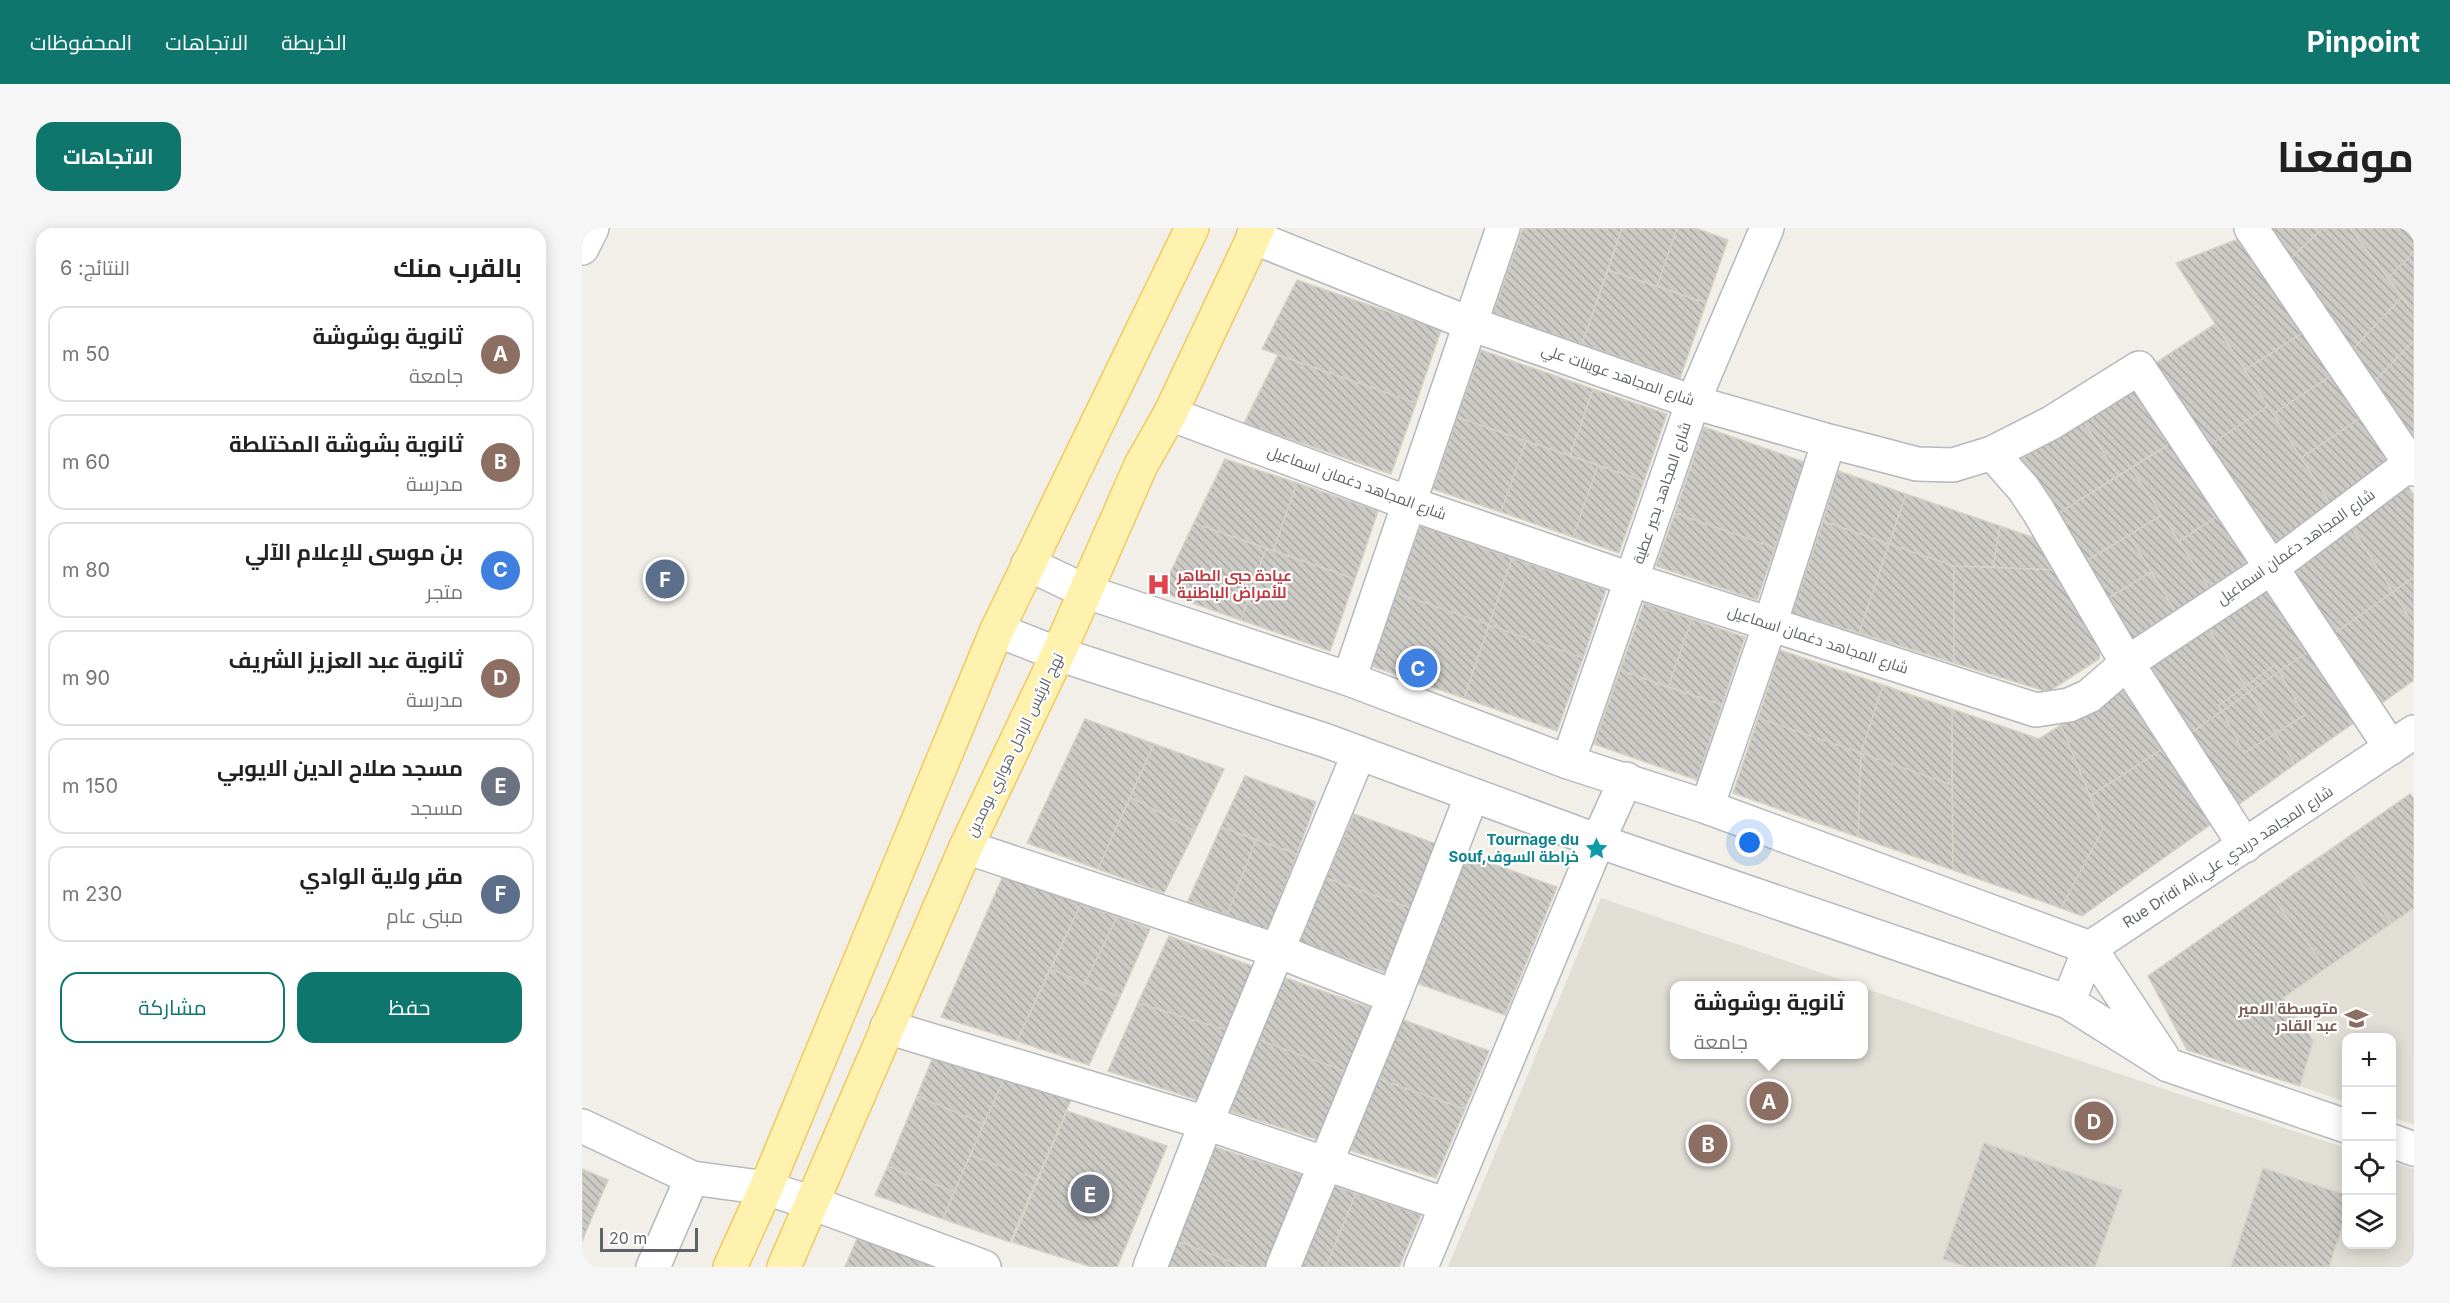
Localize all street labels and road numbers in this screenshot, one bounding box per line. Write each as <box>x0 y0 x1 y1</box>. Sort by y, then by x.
street label: شارع المجاهد عوينات علي <box>1538 339 1697 412</box>
street label: شارع المجاهد بحير عطية <box>1628 419 1697 567</box>
street label: شارع المجاهد دغمان اسماعيل <box>1264 441 1449 526</box>
street label: شارع المجاهد دغمان اسماعيل <box>2213 485 2380 610</box>
street label: شارع المجاهد دغمان اسماعيل <box>1725 601 1911 680</box>
street label: نهج الرئيس الراحل هواري بومدين <box>962 650 1070 841</box>
street label: Rue Dridi Ali,شارع المجاهد دريدي علي <box>2119 781 2338 934</box>

